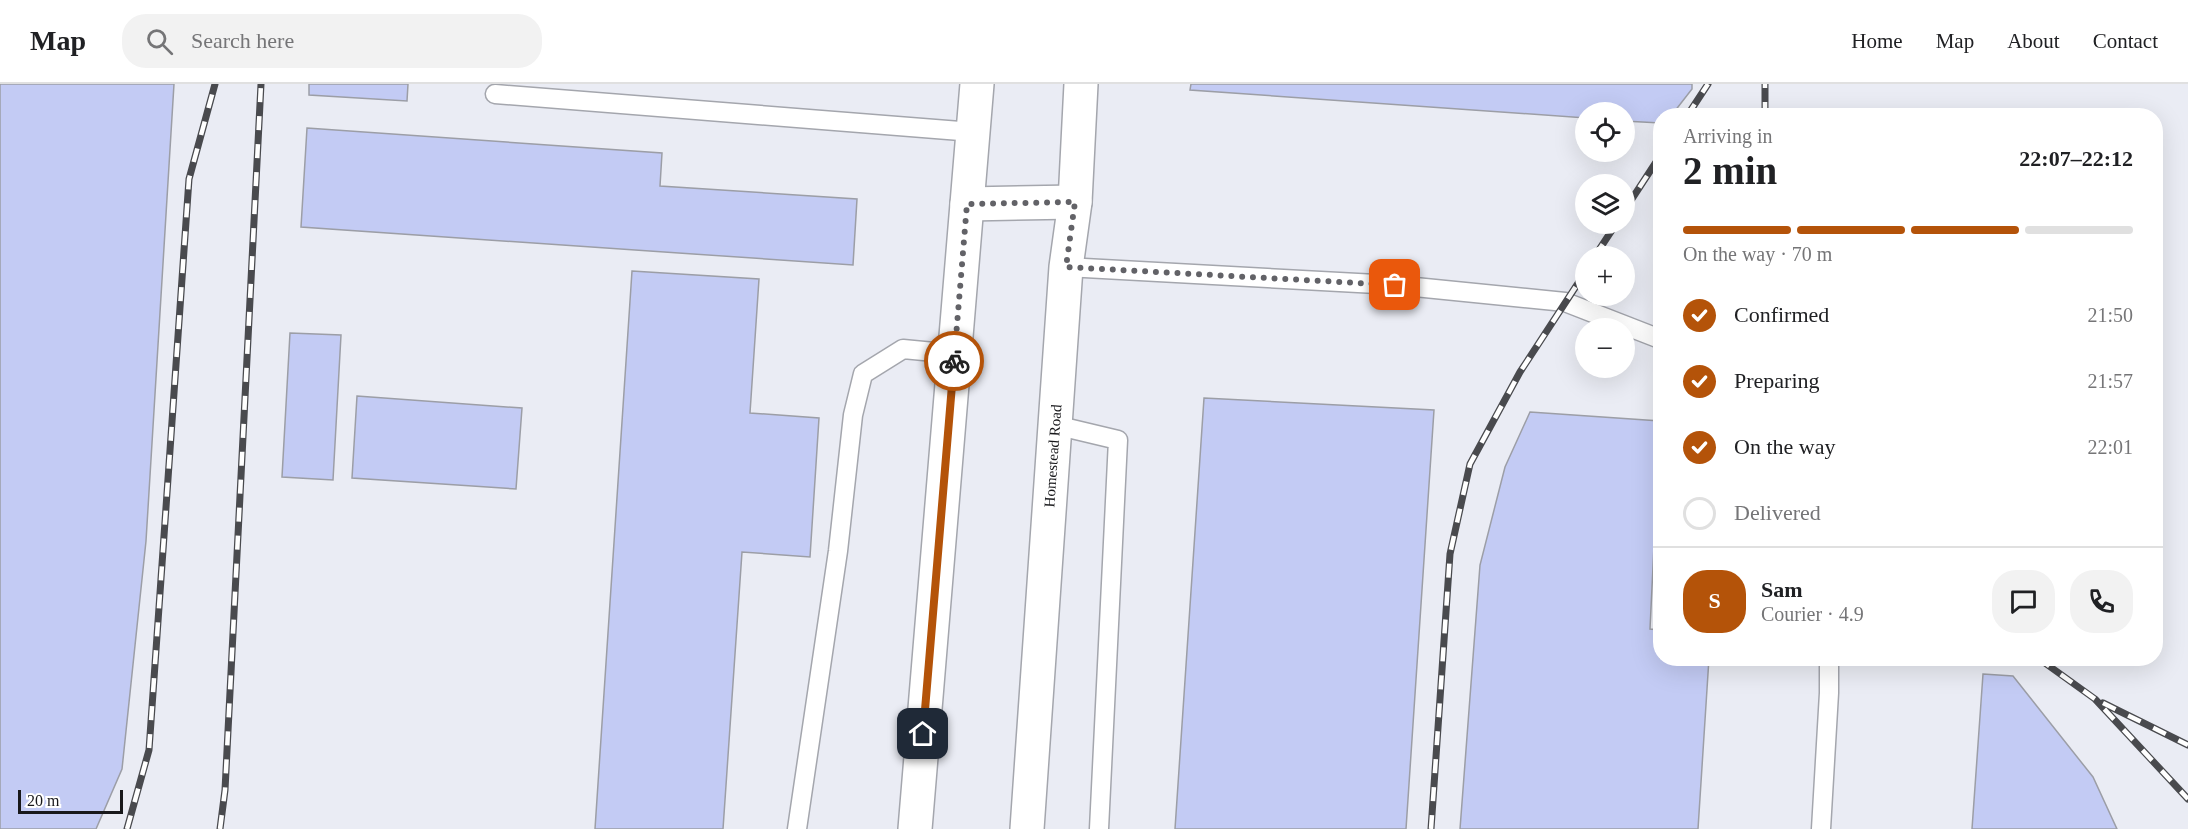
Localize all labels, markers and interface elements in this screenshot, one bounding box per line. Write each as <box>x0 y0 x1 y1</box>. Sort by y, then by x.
search box <box>122 14 542 68</box>
text: Map <box>30 25 86 56</box>
icon: search <box>143 25 176 58</box>
text: Search here <box>191 28 294 53</box>
text: Home <box>1851 29 1903 53</box>
text: Map <box>1936 29 1974 53</box>
text: About <box>2007 29 2060 53</box>
text: Contact <box>2093 29 2158 53</box>
map controls <box>1575 102 1635 378</box>
button: locate <box>1575 102 1635 162</box>
text: Arriving in <box>1683 125 1772 147</box>
text: 22:07–22:12 <box>2019 146 2133 171</box>
text: 2 min <box>1683 149 1777 192</box>
button: layers <box>1575 174 1635 234</box>
text: On the way · 70 m <box>1683 243 1832 265</box>
button: + <box>1575 246 1635 306</box>
pin <box>1369 259 1420 310</box>
icon: bag <box>1378 268 1411 301</box>
icon: check <box>1683 299 1716 332</box>
text: Confirmed <box>1734 302 1829 327</box>
text: 21:50 <box>2087 304 2133 326</box>
button: − <box>1575 318 1635 378</box>
courier <box>924 331 984 391</box>
icon: bike <box>938 345 971 378</box>
icon: check <box>1683 365 1716 398</box>
text: Preparing <box>1734 368 1820 393</box>
text: 21:57 <box>2087 370 2133 392</box>
street label: Homestead Road <box>1041 403 1064 508</box>
icon: check <box>1683 431 1716 464</box>
text: On the way <box>1734 434 1835 459</box>
text: 22:01 <box>2087 436 2133 458</box>
text: Delivered <box>1734 500 1821 525</box>
button: chat <box>1992 570 2055 633</box>
button: phone <box>2070 570 2133 633</box>
text: Sam <box>1761 577 1803 602</box>
text: S <box>1708 588 1721 613</box>
text: Courier · 4.9 <box>1761 603 1864 625</box>
pin <box>897 708 948 759</box>
icon: home <box>906 717 939 750</box>
scale bar <box>18 787 123 814</box>
text: 20 m <box>27 792 59 809</box>

